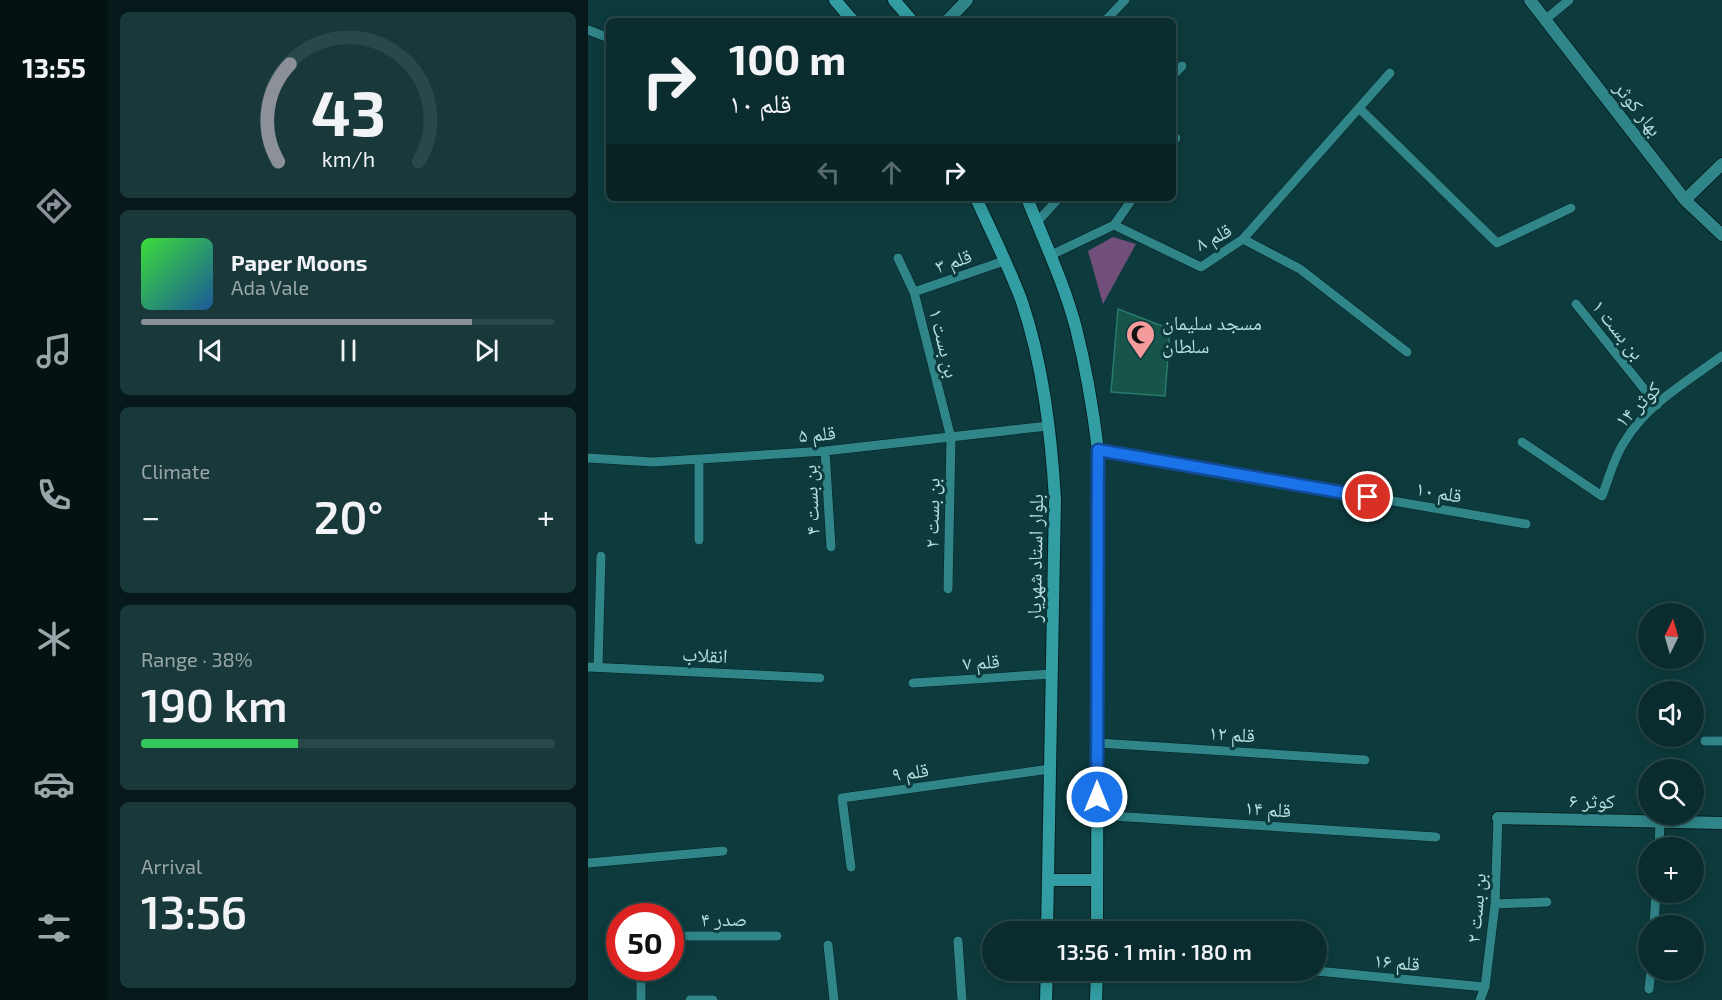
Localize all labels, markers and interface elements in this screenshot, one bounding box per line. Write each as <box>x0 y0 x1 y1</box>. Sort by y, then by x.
text: 100 m <box>729 33 846 83</box>
icon: right <box>630 42 708 120</box>
text: 13:55 <box>22 51 86 83</box>
text: 43 <box>310 74 386 149</box>
street label: بهار کوثر <box>1609 75 1668 141</box>
text: قلم ۱۰ <box>729 86 791 118</box>
text: km/h <box>321 146 375 171</box>
icon: left <box>812 156 845 189</box>
icon: ahead <box>875 156 908 189</box>
icon: right <box>938 156 971 189</box>
icon: directions <box>33 185 75 227</box>
street label: قلم ۸ <box>1191 217 1236 258</box>
street label: قلم ۳ <box>931 243 976 280</box>
text: Paper Moons <box>231 249 367 275</box>
text: Ada Vale <box>231 275 309 299</box>
street label: بن بست ۱ <box>1587 294 1650 364</box>
street label: بن بست ۱ <box>924 306 965 380</box>
place label: مسجد سلیمان سلطان <box>1162 310 1262 358</box>
mosque icon: مسجد سلیمان سلطان <box>1125 318 1157 360</box>
icon: music <box>33 330 75 372</box>
icon: previous <box>194 334 227 367</box>
icon: pause <box>332 334 365 367</box>
icon: next <box>470 334 503 367</box>
street label: کوثر ۱۴ <box>1609 376 1665 432</box>
street label: قلم ۵ <box>797 419 837 450</box>
text: Climate <box>141 459 210 483</box>
street label: بن بست ۴ <box>796 464 825 536</box>
pin <box>1342 471 1393 522</box>
icon: phone <box>33 474 75 516</box>
street label: قلم ۱۰ <box>1414 475 1464 510</box>
street label: بن بست ۲ <box>918 478 945 548</box>
icon: arrive <box>1351 480 1384 513</box>
text: 20° <box>314 489 383 543</box>
street label: بلوار استاد شهریار <box>1021 494 1048 623</box>
text: − <box>141 496 160 536</box>
text: + <box>537 496 555 536</box>
north arrow <box>1638 603 1704 669</box>
map controls <box>1638 603 1704 981</box>
icon: climate <box>33 618 75 660</box>
street label: انقلاب <box>682 641 728 668</box>
text: Range · 38% <box>141 647 253 671</box>
street label: قلم ۷ <box>962 648 1001 677</box>
text: 190 km <box>141 677 287 731</box>
button: sound <box>1638 681 1704 747</box>
street label: قلم ۱۲ <box>1208 719 1256 750</box>
street label: قلم ۹ <box>890 757 931 788</box>
button: search <box>1638 759 1704 825</box>
icon: car <box>33 763 75 805</box>
position arrow <box>1065 765 1129 829</box>
street label: کوثر ۶ <box>1569 788 1615 812</box>
street label: قلم ۱۴ <box>1244 794 1292 825</box>
button: + <box>1638 837 1704 903</box>
text: Arrival <box>141 854 202 878</box>
street label: بن بست ۲ <box>1460 872 1491 944</box>
text: 13:56 <box>141 884 247 938</box>
speed limit sign: 50 <box>606 903 684 981</box>
street label: صدر ۴ <box>701 906 747 930</box>
icon: filters <box>33 907 75 949</box>
button: − <box>1638 915 1704 981</box>
text: 13:56 · 1 min · 180 m <box>1057 938 1252 964</box>
street label: قلم ۱۶ <box>1373 947 1421 978</box>

